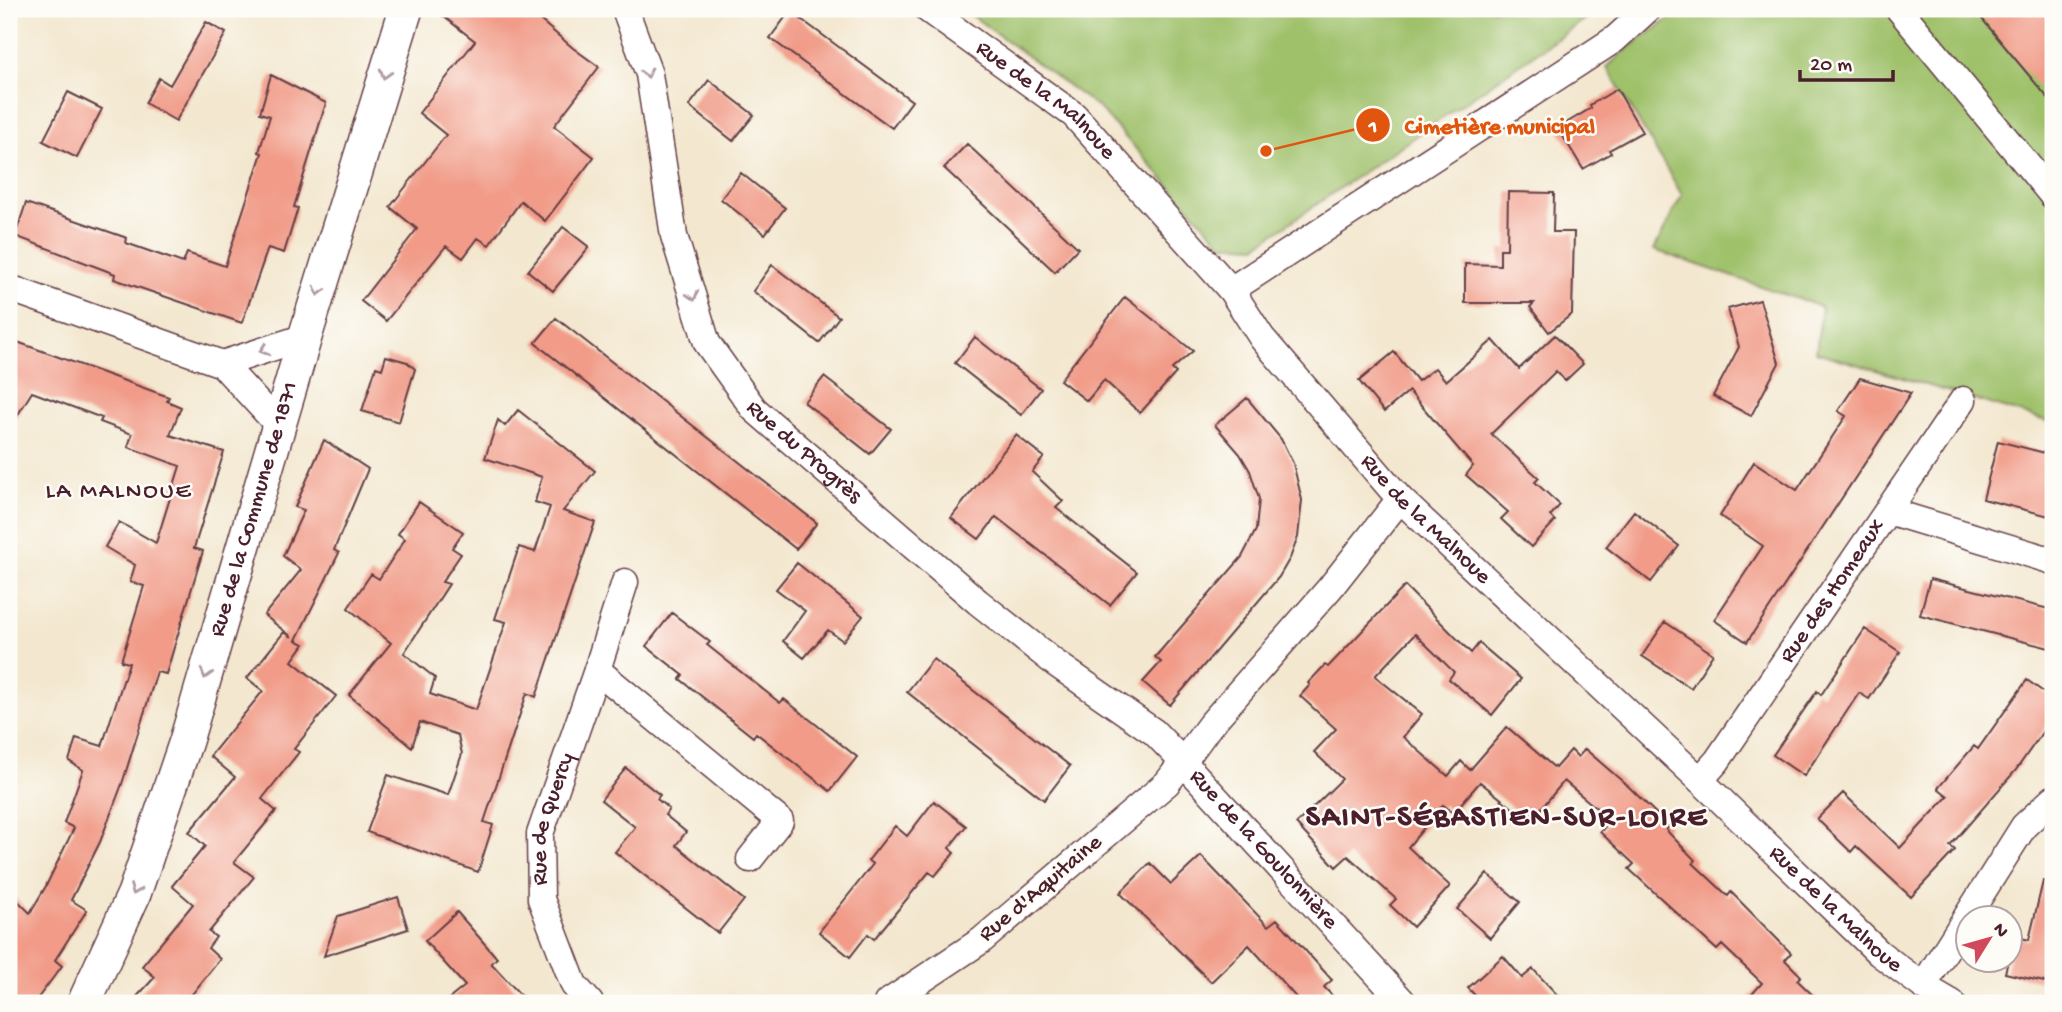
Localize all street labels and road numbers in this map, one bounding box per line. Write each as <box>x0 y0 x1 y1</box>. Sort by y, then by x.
street label: Rue de la Malnoue <box>970 35 1122 166</box>
street label: Rue de la Commune de 1871 <box>204 379 305 640</box>
street label: Rue du Progrès <box>739 396 868 510</box>
street label: Rue de la Malnoue <box>1354 449 1497 591</box>
street label: Rue des Homeaux <box>1774 514 1891 668</box>
street label: Rue de Quercy <box>526 749 581 886</box>
street label: Rue de la Goulonnière <box>1183 764 1344 936</box>
street label: Rue d'Aquitaine <box>974 829 1109 948</box>
street label: Rue de la Malnoue <box>1763 840 1908 980</box>

